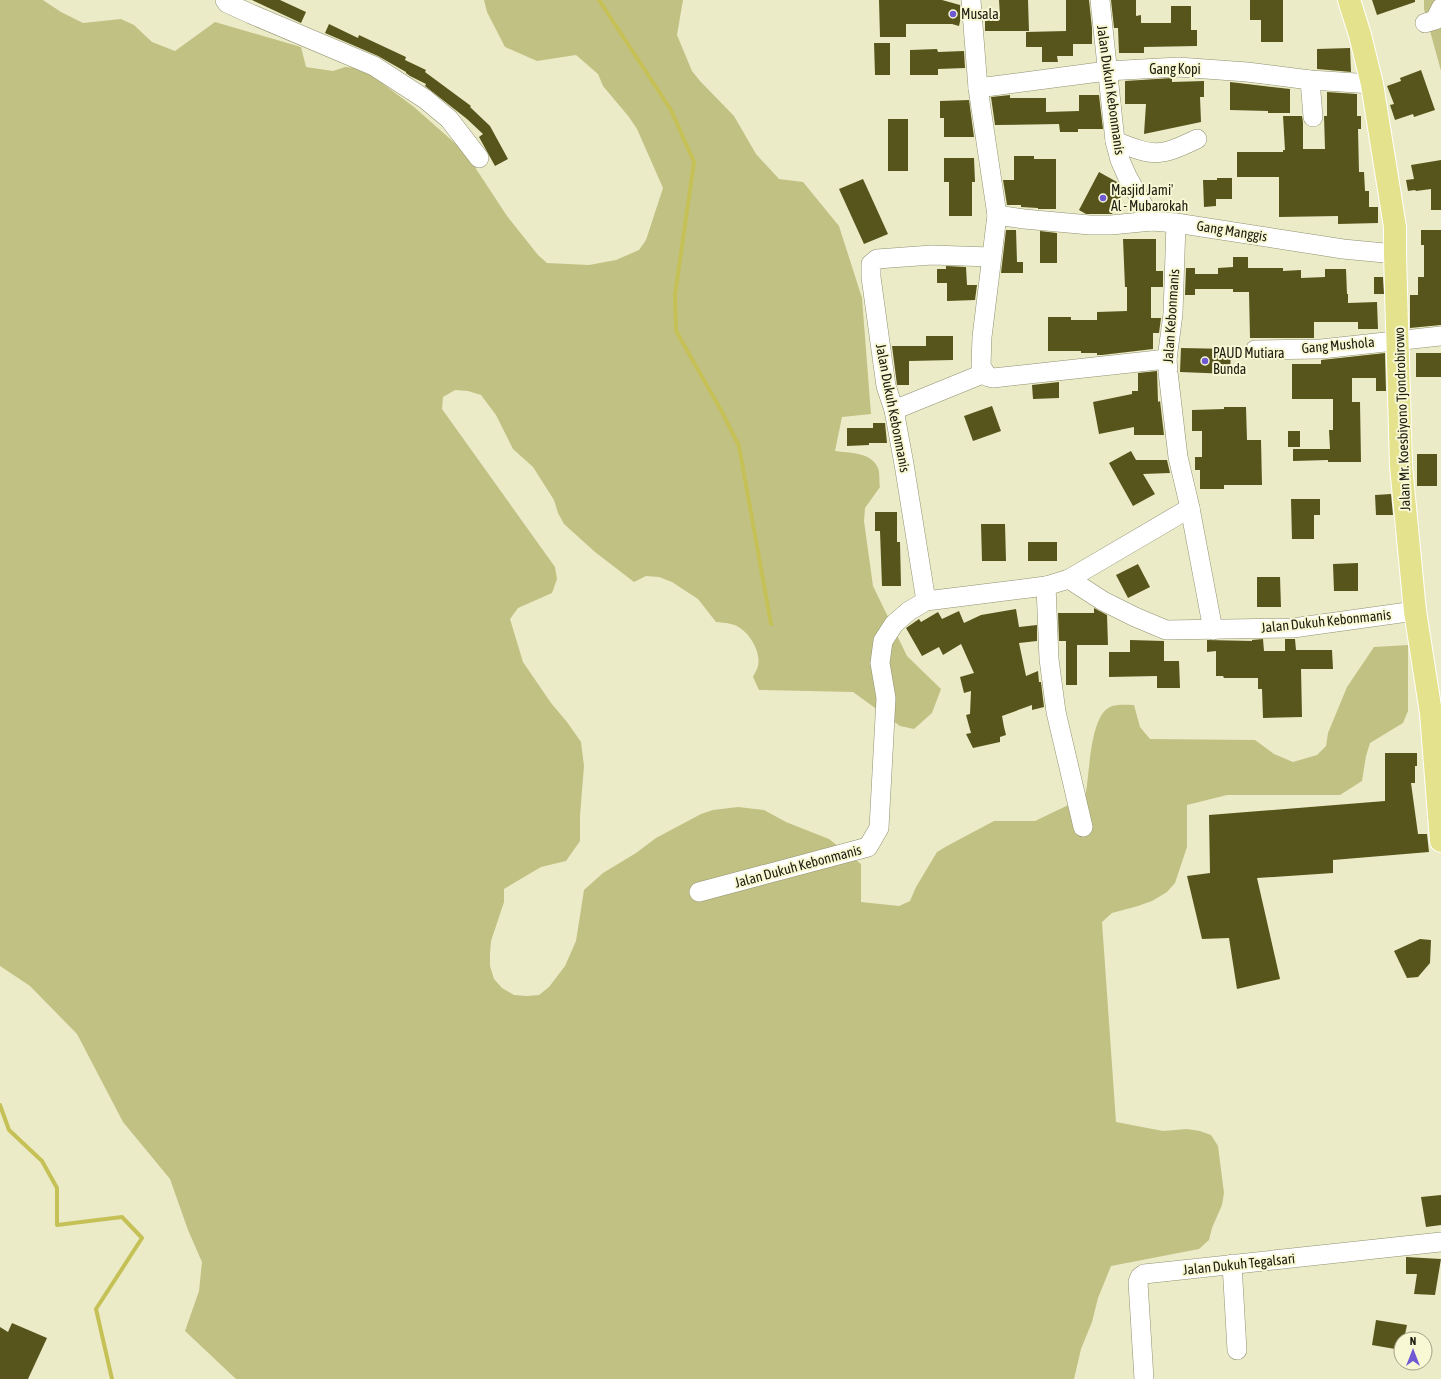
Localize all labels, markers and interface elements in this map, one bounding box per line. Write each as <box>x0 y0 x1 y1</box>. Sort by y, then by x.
place label: Musala <box>961 6 999 22</box>
marker: Musala <box>948 9 958 19</box>
street label: Jalan Dukuh Kebonmanis <box>1094 24 1128 156</box>
street label: Gang Kopi <box>1149 61 1201 77</box>
place label: Masjid Jami' Al - Mubarokah <box>1111 182 1188 214</box>
marker: Masjid Jami' Al - Mubarokah <box>1098 193 1108 203</box>
street label: Gang Manggis <box>1196 218 1268 244</box>
street label: Jalan Kebonmanis <box>1160 268 1182 364</box>
street label: Jalan Mr. Koesbiyono Tjondrobirowo <box>1391 327 1413 511</box>
street label: Gang Mushola <box>1301 334 1375 356</box>
street label: Jalan Dukuh Kebonmanis <box>873 342 913 474</box>
place label: PAUD Mutiara Bunda <box>1213 345 1284 377</box>
marker: PAUD Mutiara Bunda <box>1200 356 1210 366</box>
street label: Jalan Dukuh Kebonmanis <box>1260 606 1392 636</box>
street label: Jalan Dukuh Kebonmanis <box>733 841 863 891</box>
street label: Jalan Dukuh Tegalsari <box>1182 1250 1296 1278</box>
north arrow <box>1393 1331 1433 1371</box>
text: N <box>1410 1335 1416 1347</box>

